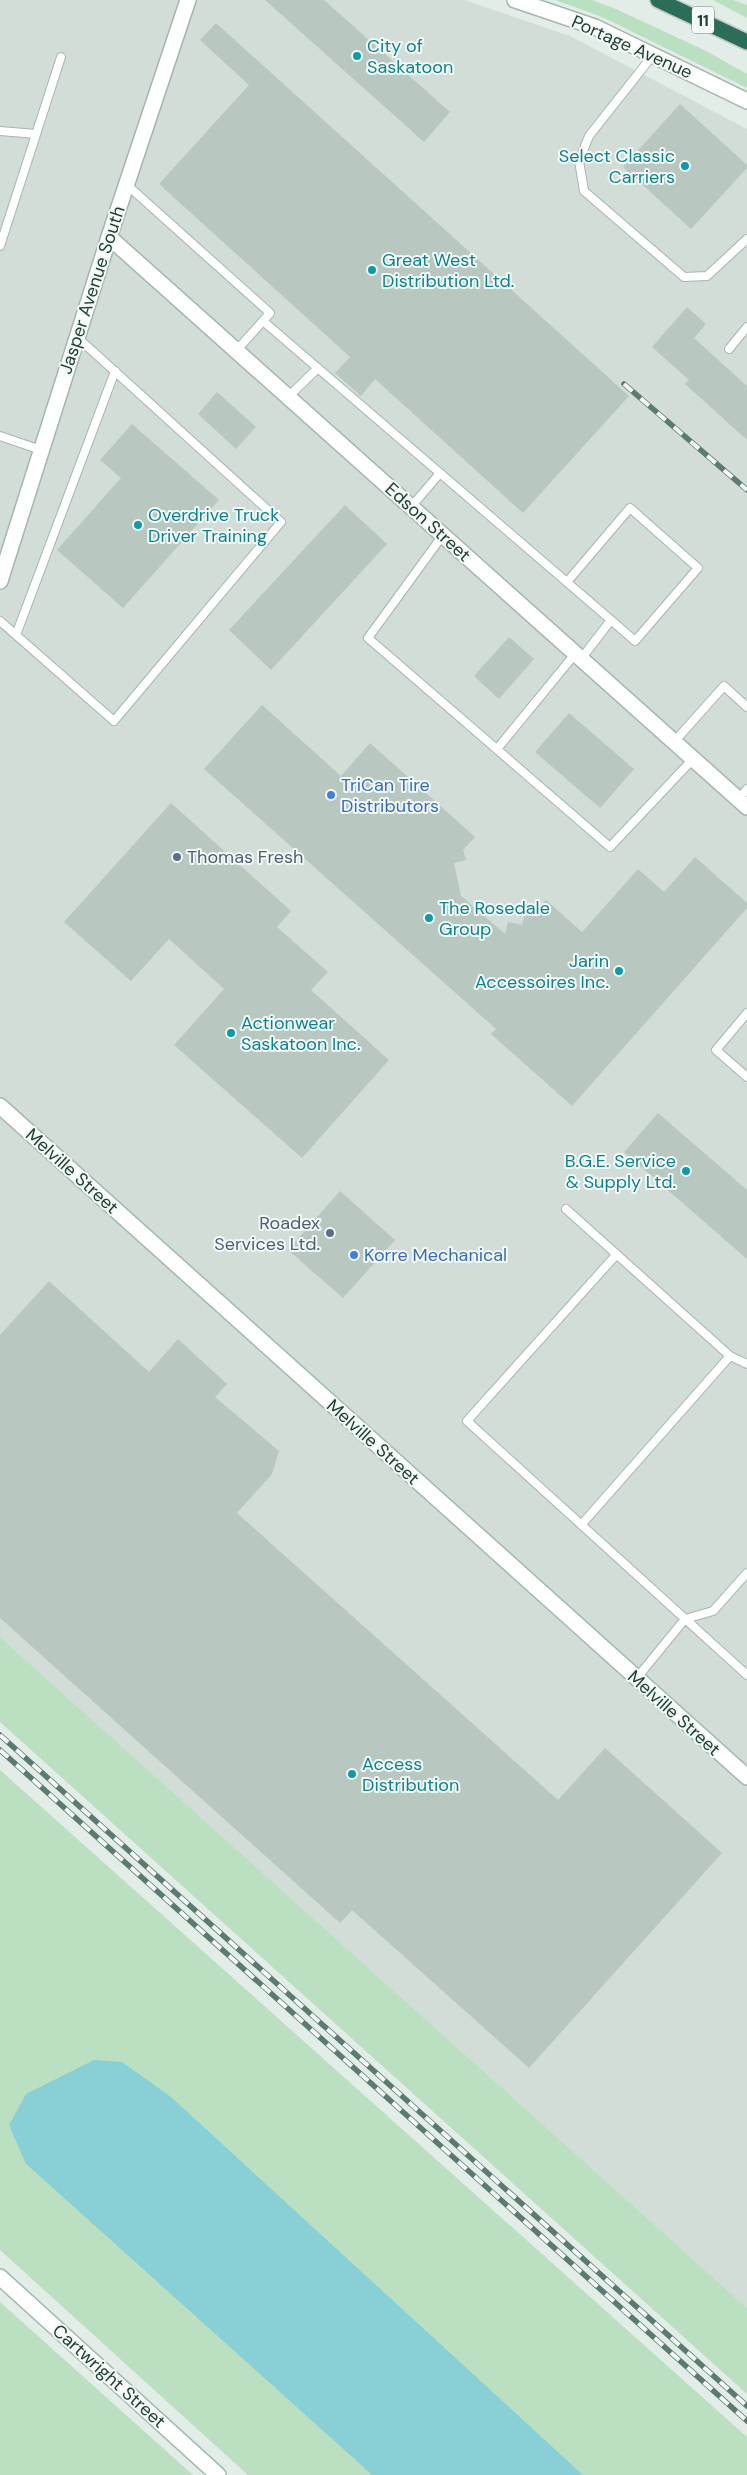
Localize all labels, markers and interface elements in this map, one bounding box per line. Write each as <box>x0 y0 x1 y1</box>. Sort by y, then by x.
road number: 11 <box>692 6 714 34</box>
street label: Portage Avenue <box>568 10 696 84</box>
place label: City of Saskatoon <box>367 34 453 79</box>
marker: City of Saskatoon <box>351 50 363 62</box>
place label: Select Classic Carriers <box>559 144 675 189</box>
marker: Select Classic Carriers <box>679 160 691 172</box>
street label: Jasper Avenue South <box>53 203 131 377</box>
place label: Great West Distribution Ltd. <box>382 248 514 293</box>
marker: Great West Distribution Ltd. <box>366 264 378 276</box>
street label: Edson Street <box>380 477 476 567</box>
place label: Overdrive Truck Driver Training <box>148 503 279 548</box>
marker: Overdrive Truck Driver Training <box>132 519 144 531</box>
place label: TriCan Tire Distributors <box>341 773 439 818</box>
marker: TriCan Tire Distributors <box>325 789 337 801</box>
place label: Thomas Fresh <box>187 845 303 869</box>
marker: Thomas Fresh <box>171 851 183 863</box>
place label: The Rosedale Group <box>439 896 550 941</box>
marker: The Rosedale Group <box>423 912 435 924</box>
place label: Jarin Accessoires Inc. <box>475 949 609 994</box>
marker: Jarin Accessoires Inc. <box>613 965 625 977</box>
place label: Actionwear Saskatoon Inc. <box>241 1011 360 1056</box>
marker: Actionwear Saskatoon Inc. <box>225 1027 237 1039</box>
street label: Melville Street <box>20 1123 124 1219</box>
place label: B.G.E. Service & Supply Ltd. <box>565 1149 676 1194</box>
marker: B.G.E. Service & Supply Ltd. <box>680 1165 692 1177</box>
place label: Roadex Services Ltd. <box>214 1211 320 1256</box>
marker: Roadex Services Ltd. <box>324 1227 336 1239</box>
place label: Korre Mechanical <box>364 1243 507 1267</box>
marker: Korre Mechanical <box>348 1249 360 1261</box>
street label: Melville Street <box>321 1394 425 1490</box>
street label: Melville Street <box>622 1665 726 1761</box>
place label: Access Distribution <box>362 1752 459 1797</box>
marker: Access Distribution <box>346 1768 358 1780</box>
street label: Cartwright Street <box>47 2319 171 2433</box>

